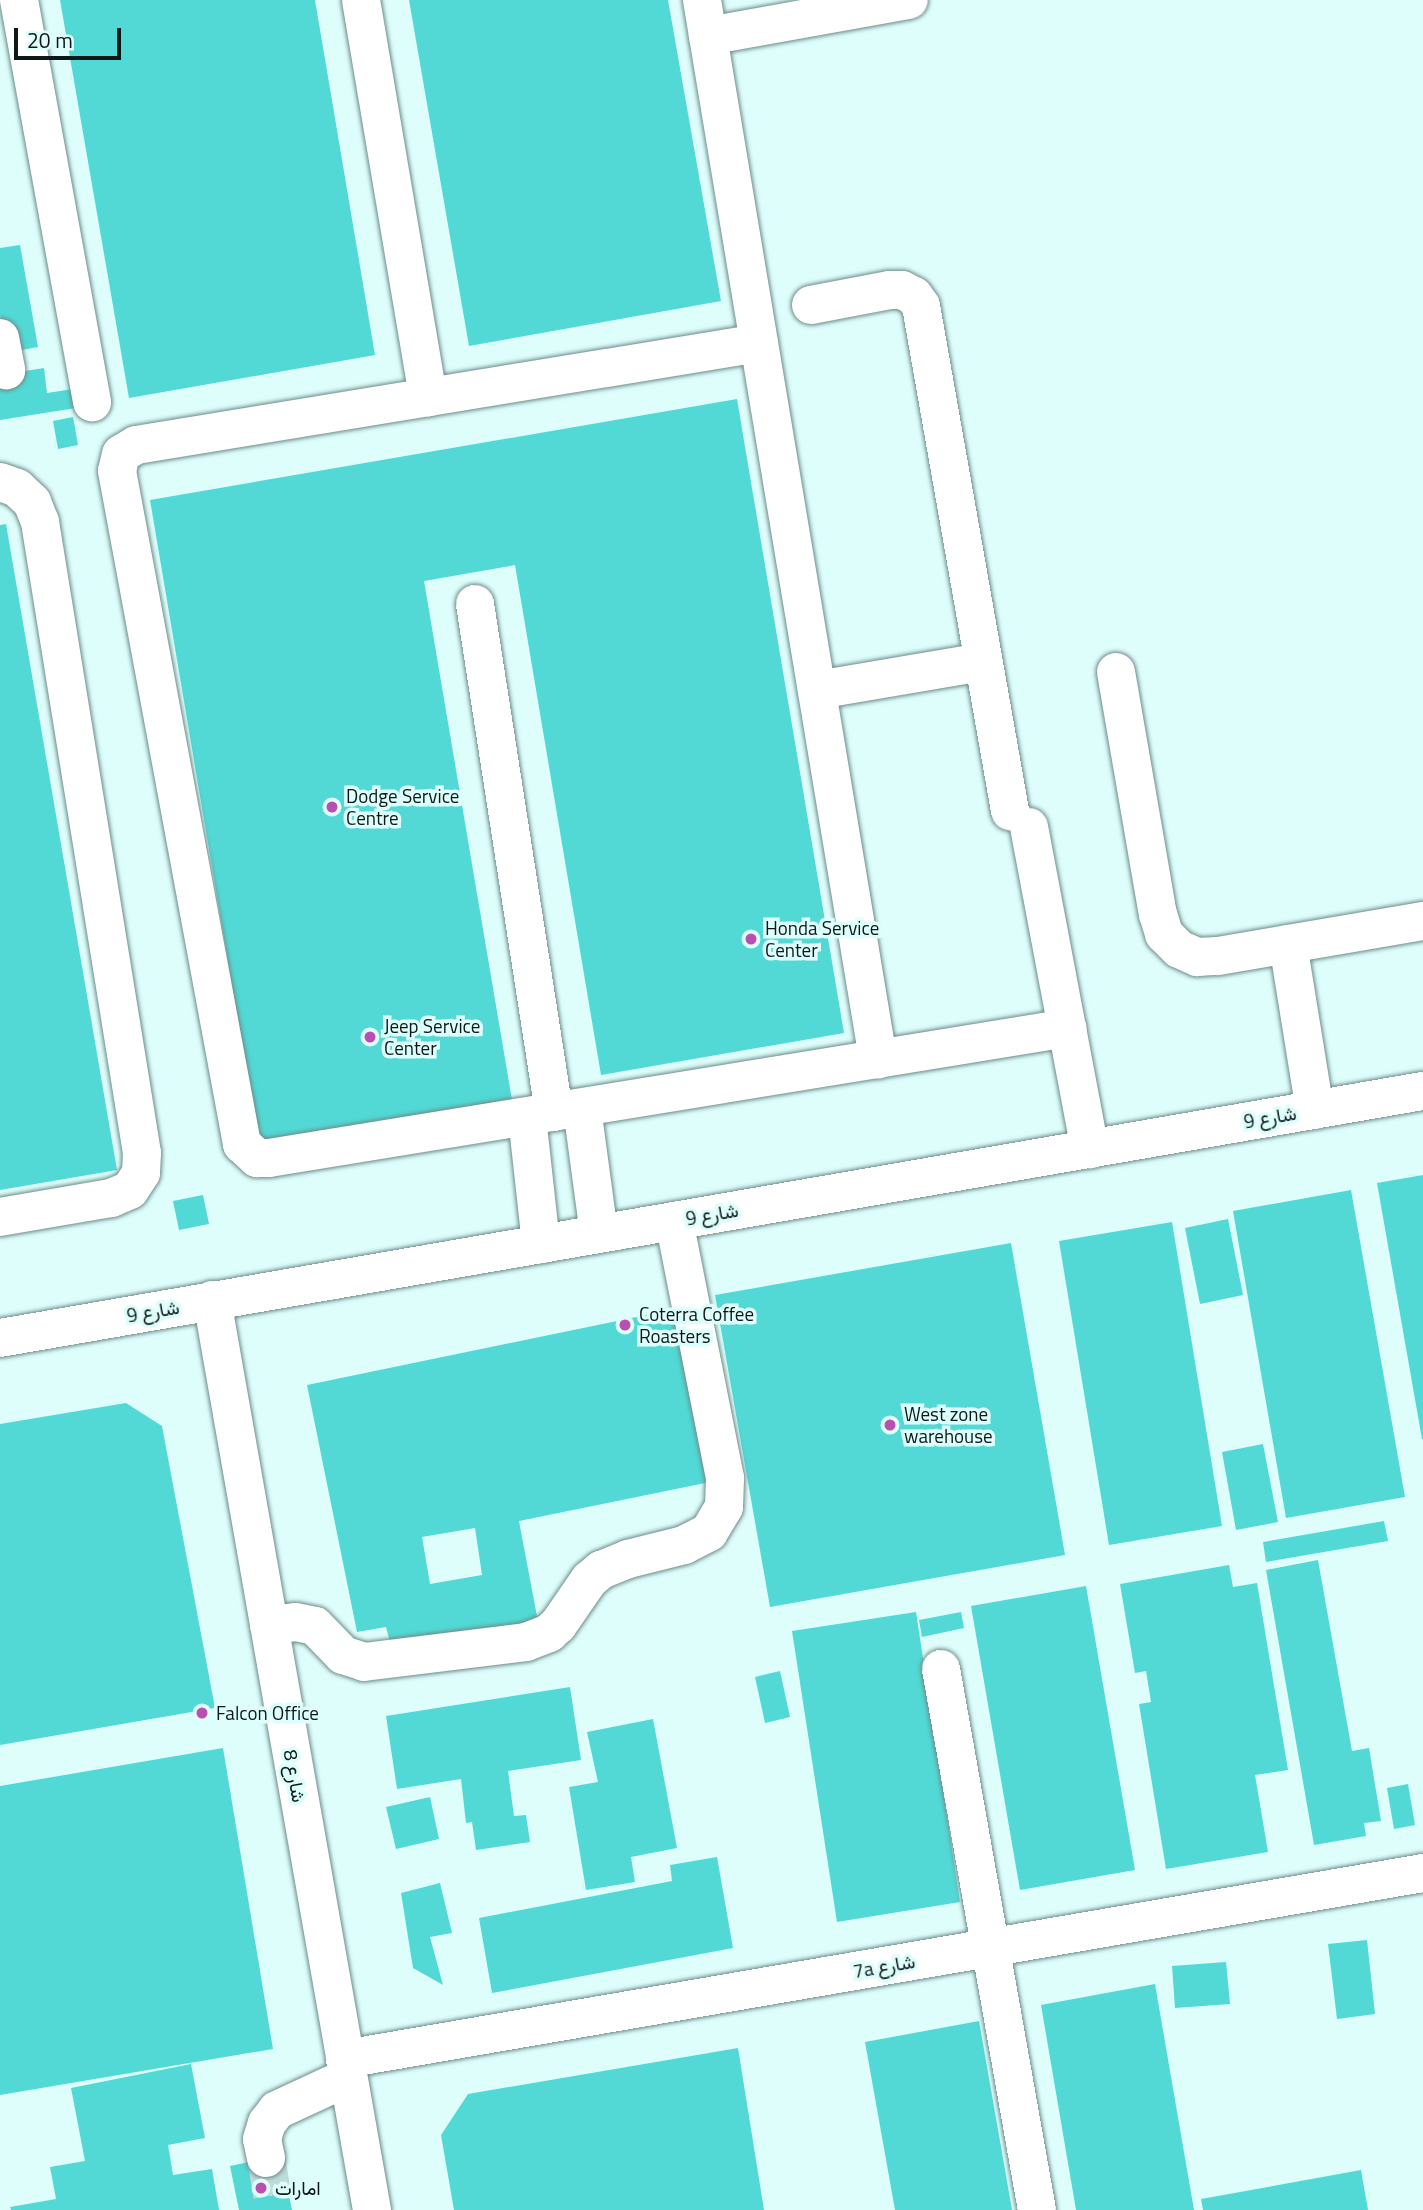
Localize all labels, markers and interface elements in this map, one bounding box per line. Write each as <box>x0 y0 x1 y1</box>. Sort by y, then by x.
scale bar <box>18 14 124 58</box>
text: 20 m <box>27 24 73 56</box>
place label: Dodge Service Centre <box>346 785 459 829</box>
marker: Dodge Service Centre <box>324 799 340 815</box>
place label: Honda Service Center <box>765 917 879 961</box>
marker: Honda Service Center <box>743 931 759 947</box>
place label: Jeep Service Center <box>384 1015 480 1059</box>
marker: Jeep Service Center <box>362 1029 378 1045</box>
street label: شارع 9 <box>1242 1101 1298 1133</box>
street label: شارع 9 <box>684 1198 740 1230</box>
street label: شارع 9 <box>125 1295 181 1327</box>
place label: Coterra Coffee Roasters <box>639 1303 754 1347</box>
marker: Coterra Coffee Roasters <box>617 1317 633 1333</box>
place label: West zone warehouse <box>904 1403 993 1447</box>
marker: West zone warehouse <box>882 1417 898 1433</box>
place label: Falcon Office <box>216 1702 319 1724</box>
marker: Falcon Office <box>194 1705 210 1721</box>
street label: شارع 8 <box>279 1748 311 1804</box>
street label: 7a شارع <box>851 1949 917 1983</box>
place label: امارات <box>275 2177 321 2199</box>
marker: امارات <box>253 2180 269 2196</box>

